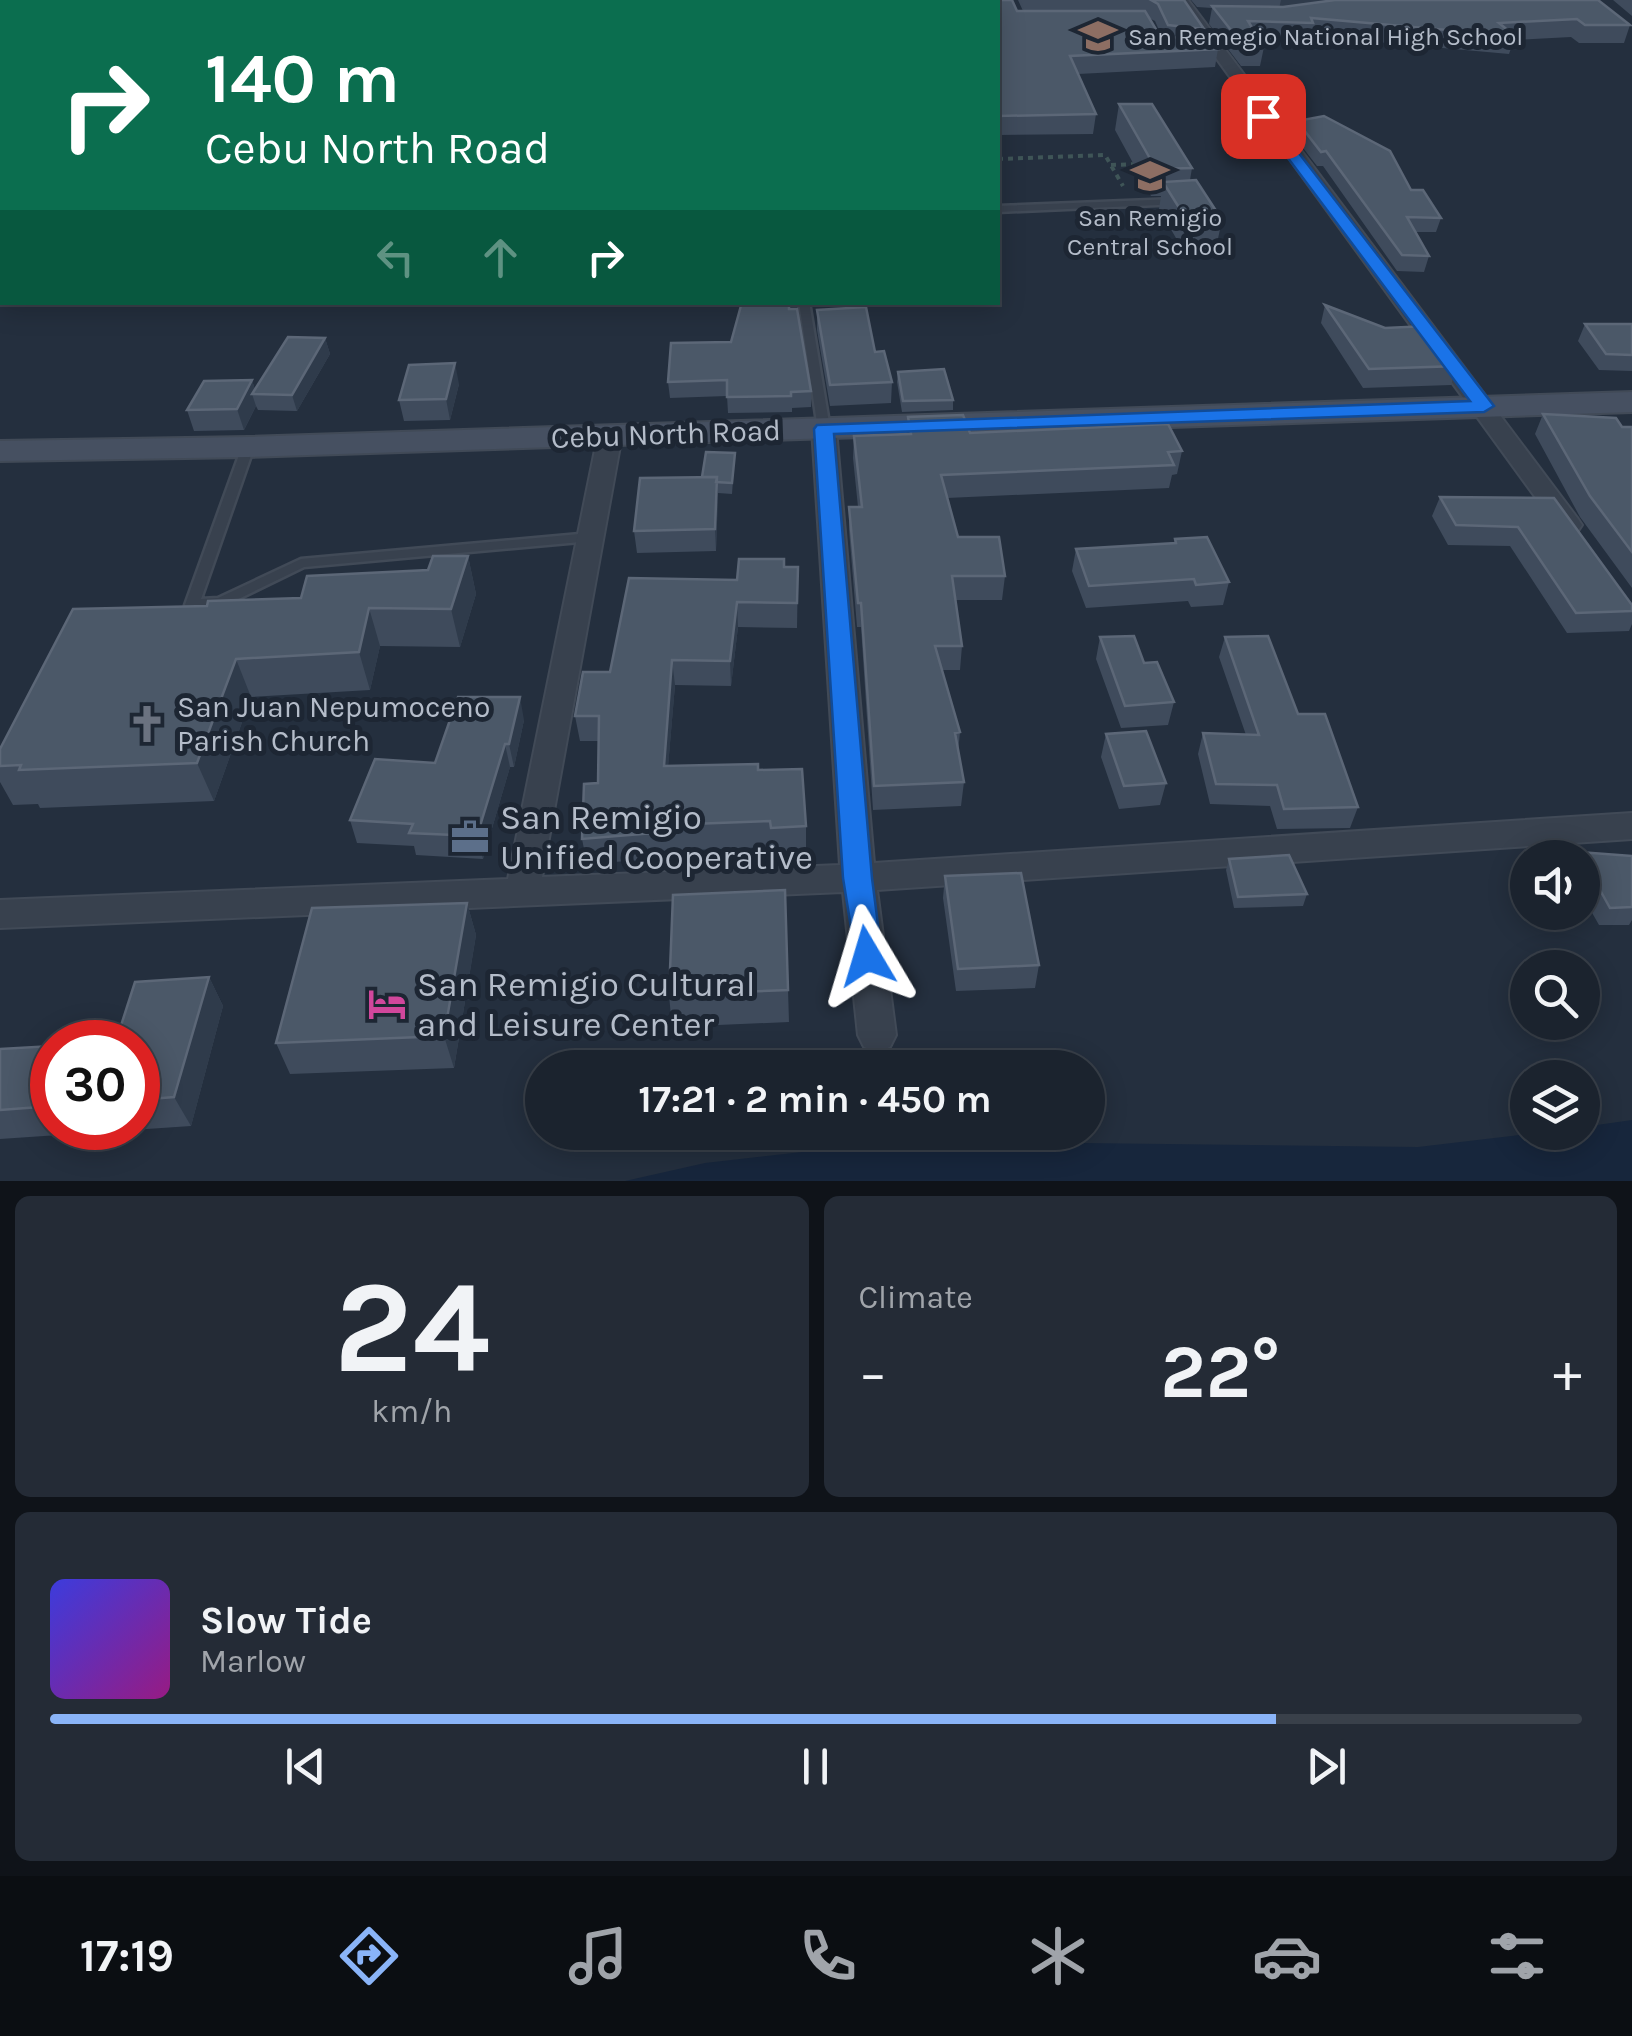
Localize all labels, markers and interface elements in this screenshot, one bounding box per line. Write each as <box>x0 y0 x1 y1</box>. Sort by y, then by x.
school or university icon: San Remegio National High School <box>1077 15 1119 57</box>
place label: San Remegio National High School <box>1128 22 1523 51</box>
text: 140 m <box>205 38 400 120</box>
icon: right <box>40 40 170 170</box>
pin <box>1221 74 1306 159</box>
icon: arrive <box>1236 89 1291 144</box>
text: Cebu North Road <box>205 122 550 174</box>
school or university icon: San Remigio Central School <box>1129 155 1171 197</box>
place label: San Remigio Central School <box>1067 203 1233 261</box>
icon: left <box>368 230 423 285</box>
icon: ahead <box>473 230 528 285</box>
icon: right <box>578 230 633 285</box>
street label: Cebu North Road <box>550 412 782 456</box>
place label: San Juan Nepumoceno Parish Church <box>177 689 490 759</box>
church icon: San Juan Nepumoceno Parish Church <box>126 703 168 745</box>
place label: San Remigio Unified Cooperative <box>500 797 813 878</box>
office icon: San Remigio Unified Cooperative <box>449 816 491 858</box>
map controls <box>1510 840 1600 1150</box>
button: sound <box>1510 840 1600 930</box>
position arrow <box>815 904 919 1008</box>
button: search <box>1510 950 1600 1040</box>
place label: San Remigio Cultural and Leisure Center <box>417 964 756 1045</box>
hotel icon: San Remigio Cultural and Leisure Center <box>366 983 408 1025</box>
speed limit sign: 30 <box>30 1020 160 1150</box>
button: layers <box>1510 1060 1600 1150</box>
text: 17:21 · 2 min · 450 m <box>638 1077 992 1122</box>
text: 24 <box>334 1252 490 1404</box>
text: Climate <box>859 1279 973 1316</box>
text: 22° <box>1160 1328 1280 1416</box>
text: − <box>859 1341 887 1405</box>
text: + <box>1553 1341 1582 1405</box>
text: km/h <box>371 1393 452 1430</box>
text: Slow Tide <box>200 1598 372 1643</box>
text: Marlow <box>200 1643 306 1680</box>
icon: previous <box>278 1739 333 1794</box>
icon: pause <box>788 1739 843 1794</box>
icon: next <box>1299 1739 1354 1794</box>
icon: directions <box>334 1921 404 1991</box>
icon: music <box>563 1921 633 1991</box>
icon: phone <box>793 1921 863 1991</box>
icon: climate <box>1023 1921 1093 1991</box>
icon: car <box>1252 1921 1322 1991</box>
icon: filters <box>1482 1921 1552 1991</box>
text: 17:19 <box>80 1930 174 1982</box>

